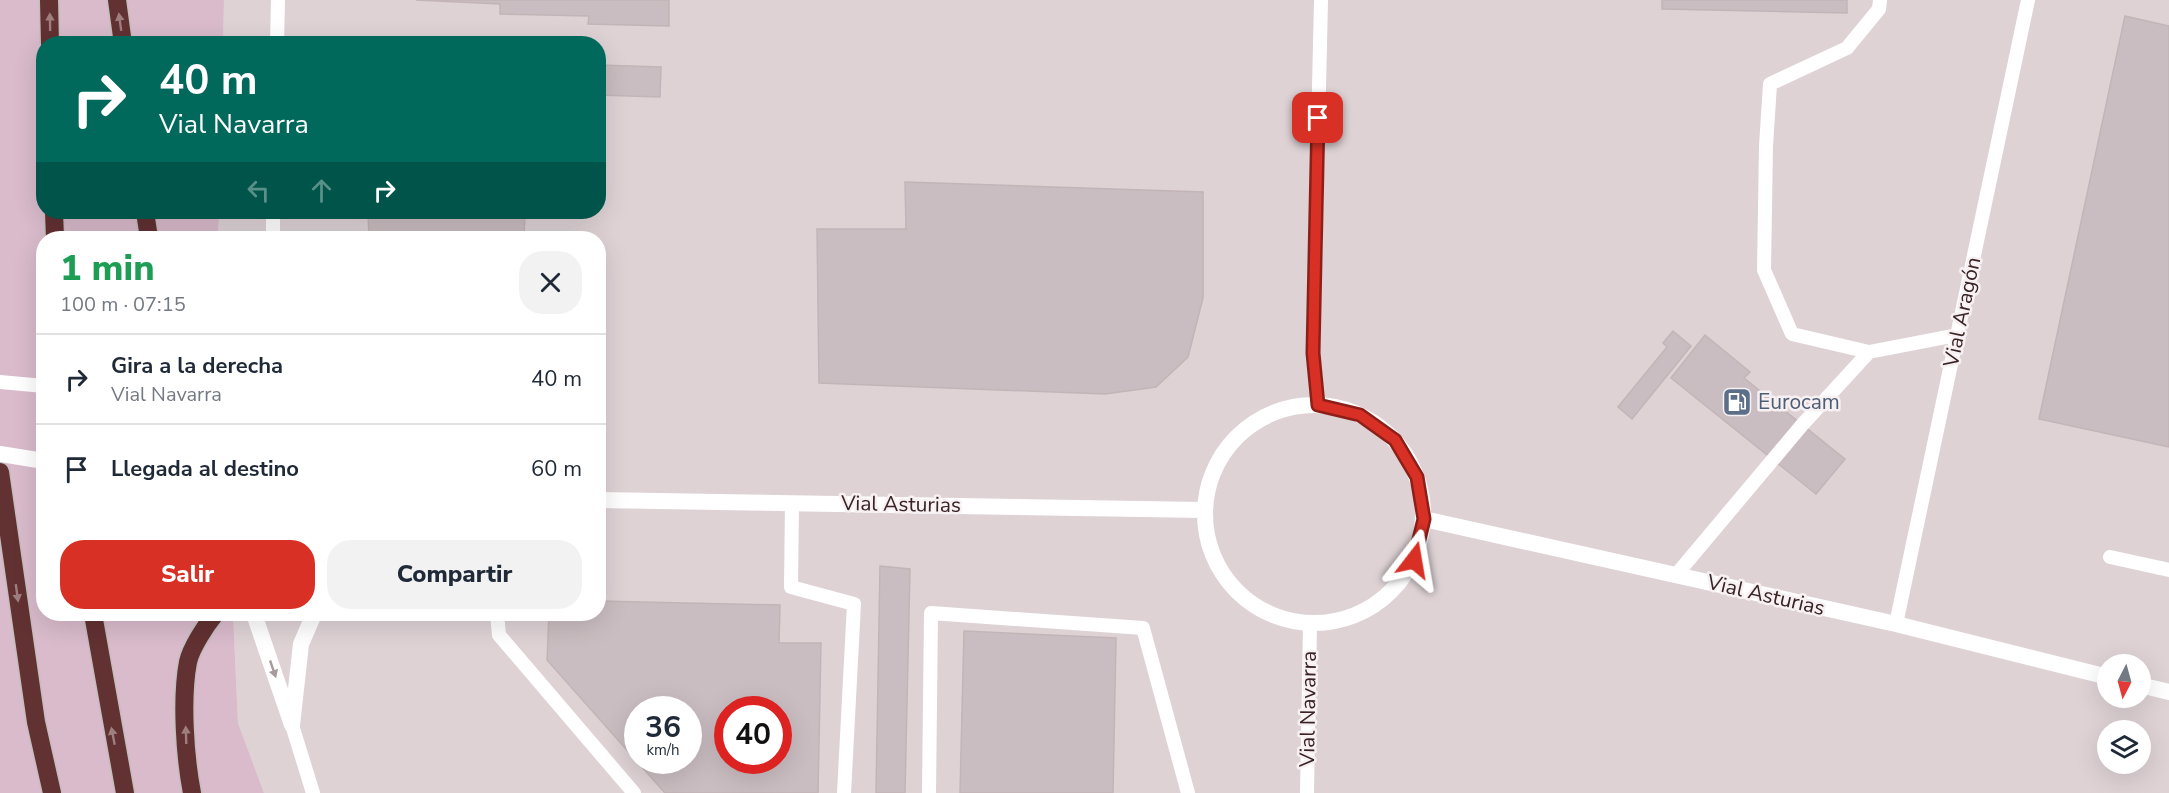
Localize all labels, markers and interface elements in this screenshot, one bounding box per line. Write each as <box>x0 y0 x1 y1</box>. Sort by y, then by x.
one-way arrow <box>45 12 55 31</box>
one-way arrow <box>116 12 125 31</box>
text: 40 m <box>159 52 258 109</box>
icon: right <box>60 60 138 138</box>
pin <box>1292 92 1343 143</box>
icon: arrive <box>1301 101 1334 134</box>
text: Vial Navarra <box>159 106 309 143</box>
icon: left <box>242 174 275 207</box>
icon: ahead <box>305 174 338 207</box>
icon: right <box>368 174 401 207</box>
text: 1 min <box>60 244 155 293</box>
button: close <box>519 251 582 314</box>
street label: Vial Aragón <box>1936 254 1987 371</box>
text: 100 m · 07:15 <box>60 291 186 318</box>
text: Gira a la derecha <box>111 351 283 381</box>
icon: right <box>60 363 93 396</box>
text: 40 m <box>531 364 582 394</box>
text: Vial Navarra <box>111 381 222 408</box>
fuel station icon: Eurocam <box>1721 386 1753 418</box>
place label: Eurocam <box>1758 388 1840 416</box>
icon: arrive <box>60 453 93 486</box>
text: Llegada al destino <box>111 454 299 484</box>
text: 60 m <box>531 454 582 484</box>
street label: Vial Asturias <box>840 489 961 519</box>
position arrow <box>1382 528 1446 592</box>
button: Salir <box>60 540 315 609</box>
button: Compartir <box>327 540 582 609</box>
street label: Vial Asturias <box>1703 568 1828 622</box>
one-way arrow <box>13 584 22 603</box>
street label: Vial Navarra <box>1293 651 1323 768</box>
north arrow <box>2097 654 2151 708</box>
map controls <box>2097 654 2151 774</box>
one-way arrow <box>268 660 278 678</box>
speed limit sign: 40 <box>714 696 792 774</box>
text: 36 <box>645 707 681 748</box>
button: layers <box>2097 720 2151 774</box>
one-way arrow <box>182 725 191 744</box>
one-way arrow <box>108 726 117 745</box>
text: km/h <box>646 740 680 760</box>

